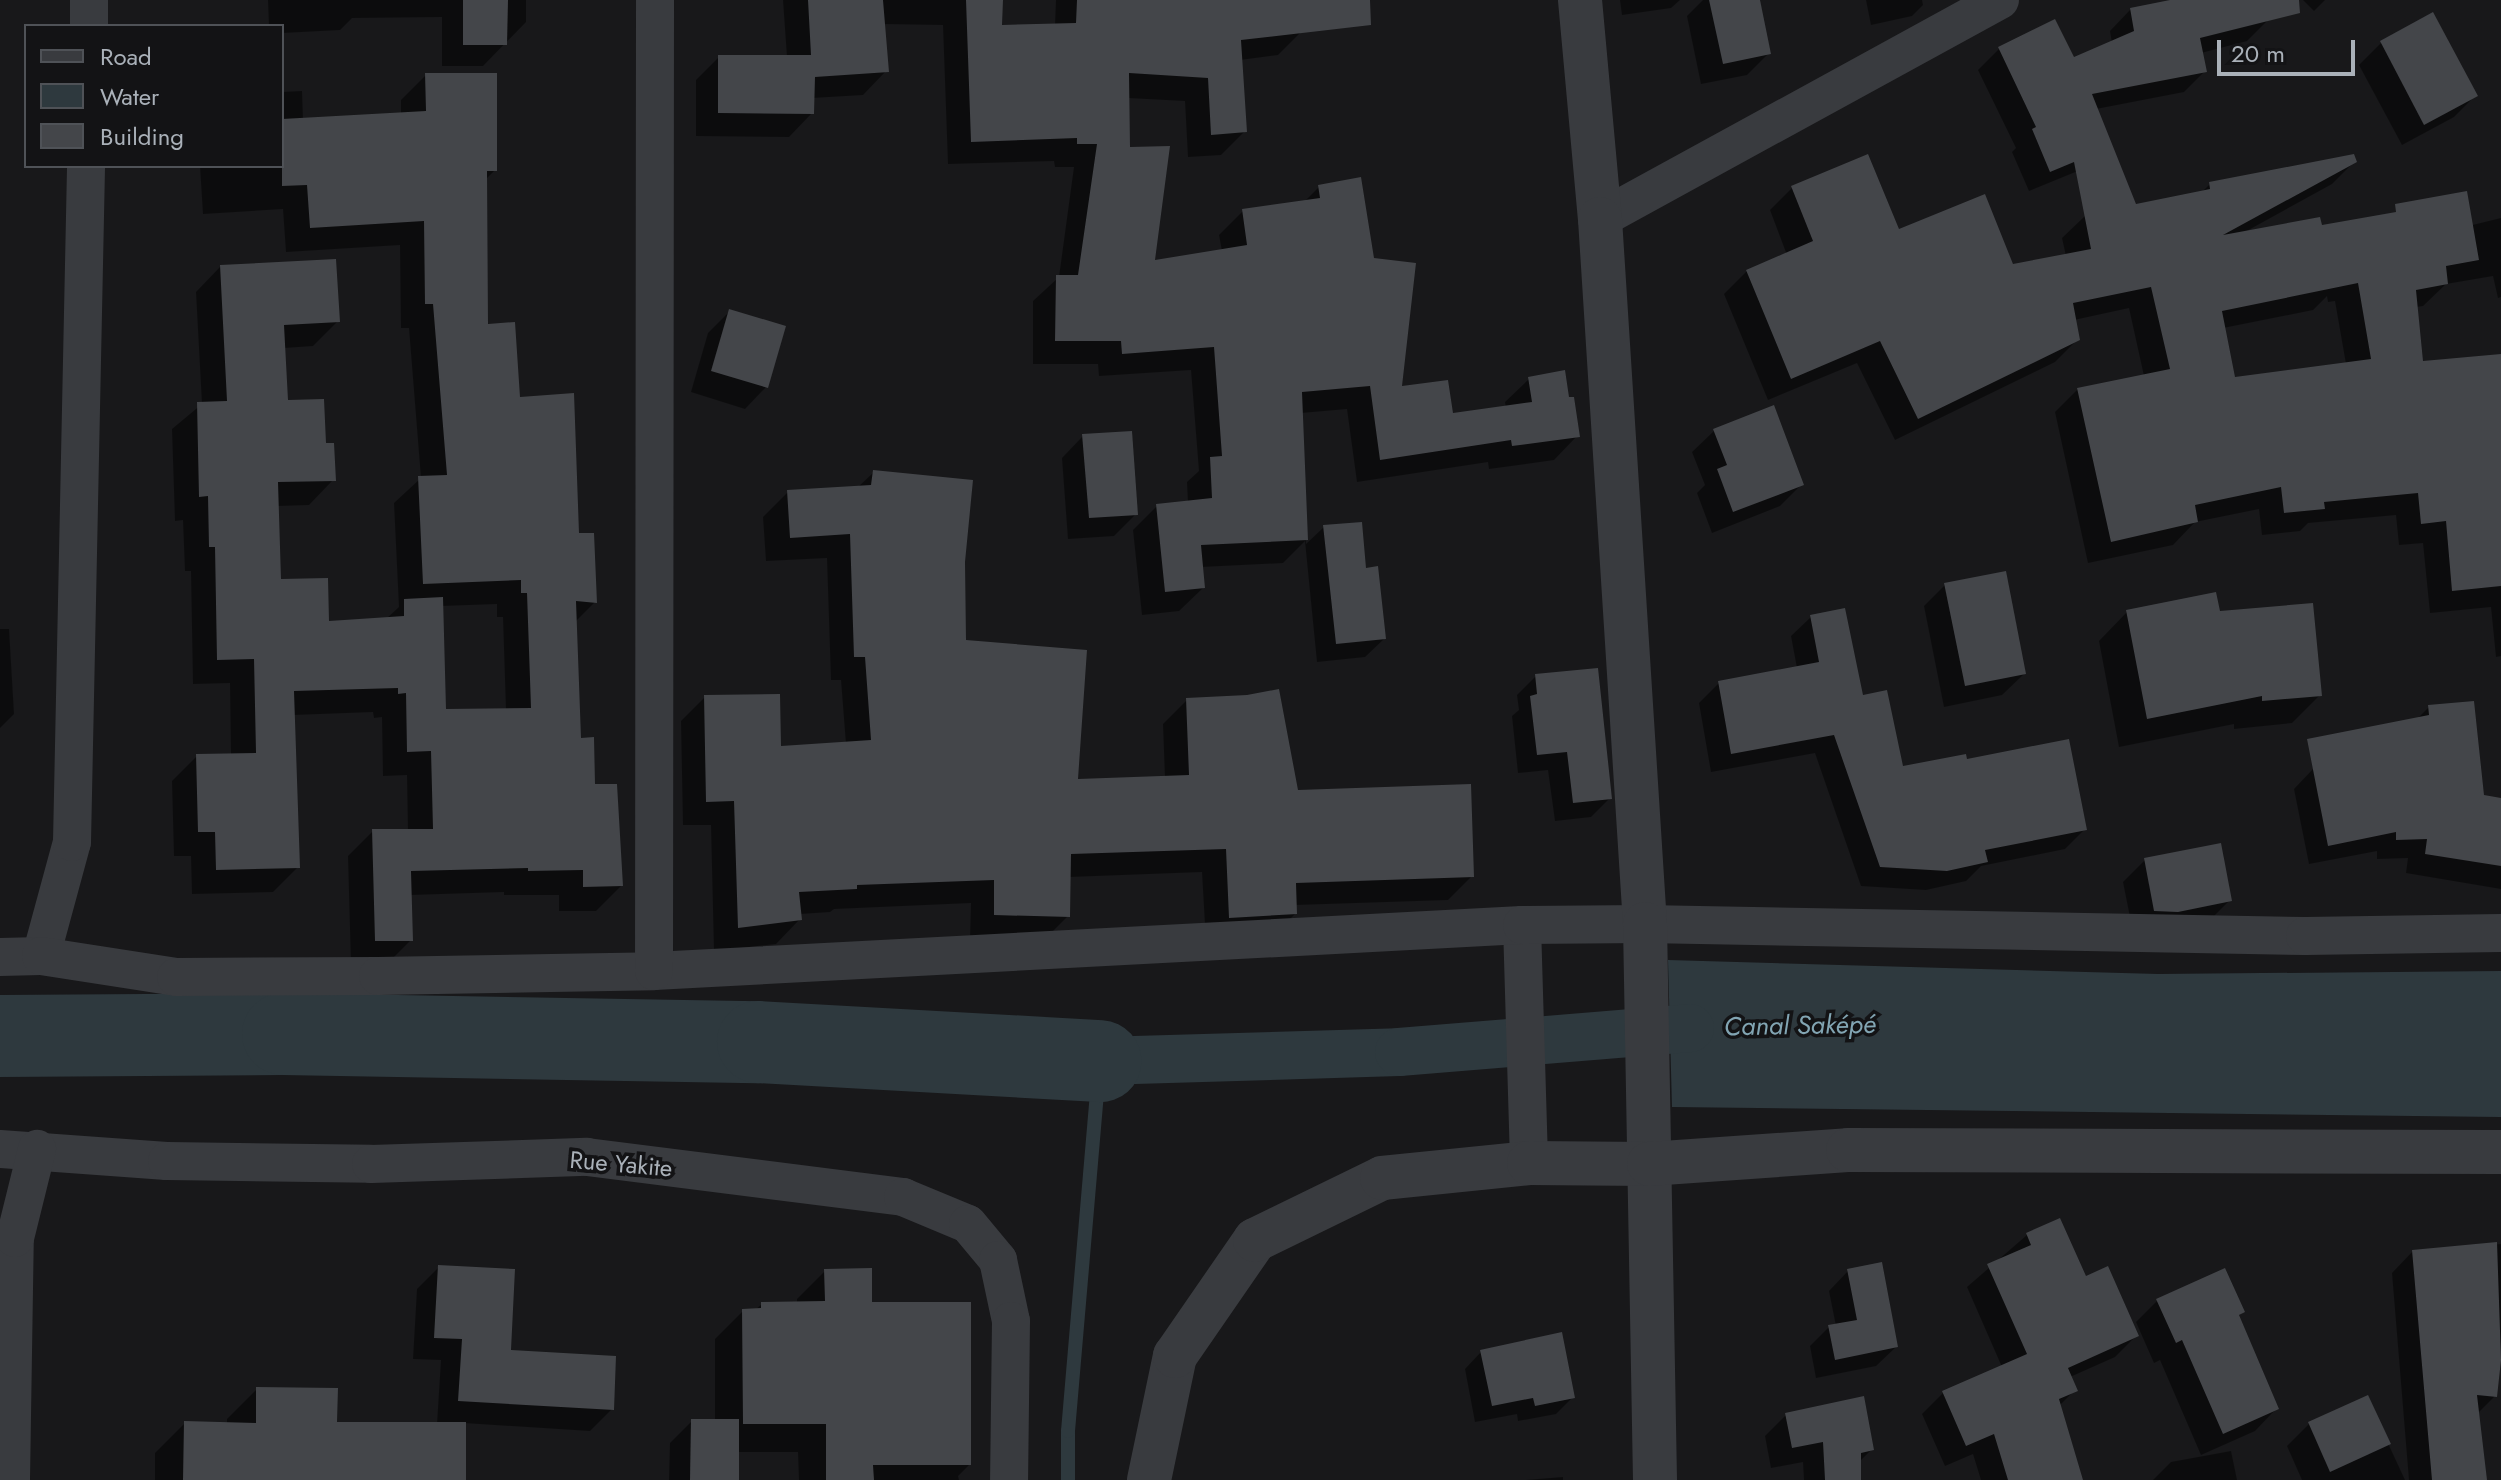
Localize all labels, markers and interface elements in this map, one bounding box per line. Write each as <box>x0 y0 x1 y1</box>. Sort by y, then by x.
legend <box>24 24 284 168</box>
scale bar <box>2221 24 2359 74</box>
text: 20 m <box>2231 36 2285 71</box>
text: Road <box>100 39 152 74</box>
text: Water <box>100 79 159 114</box>
text: Building <box>100 119 184 154</box>
water label: Canal Saképé <box>1724 1009 1876 1043</box>
street label: Rue Yakite <box>568 1145 674 1183</box>

